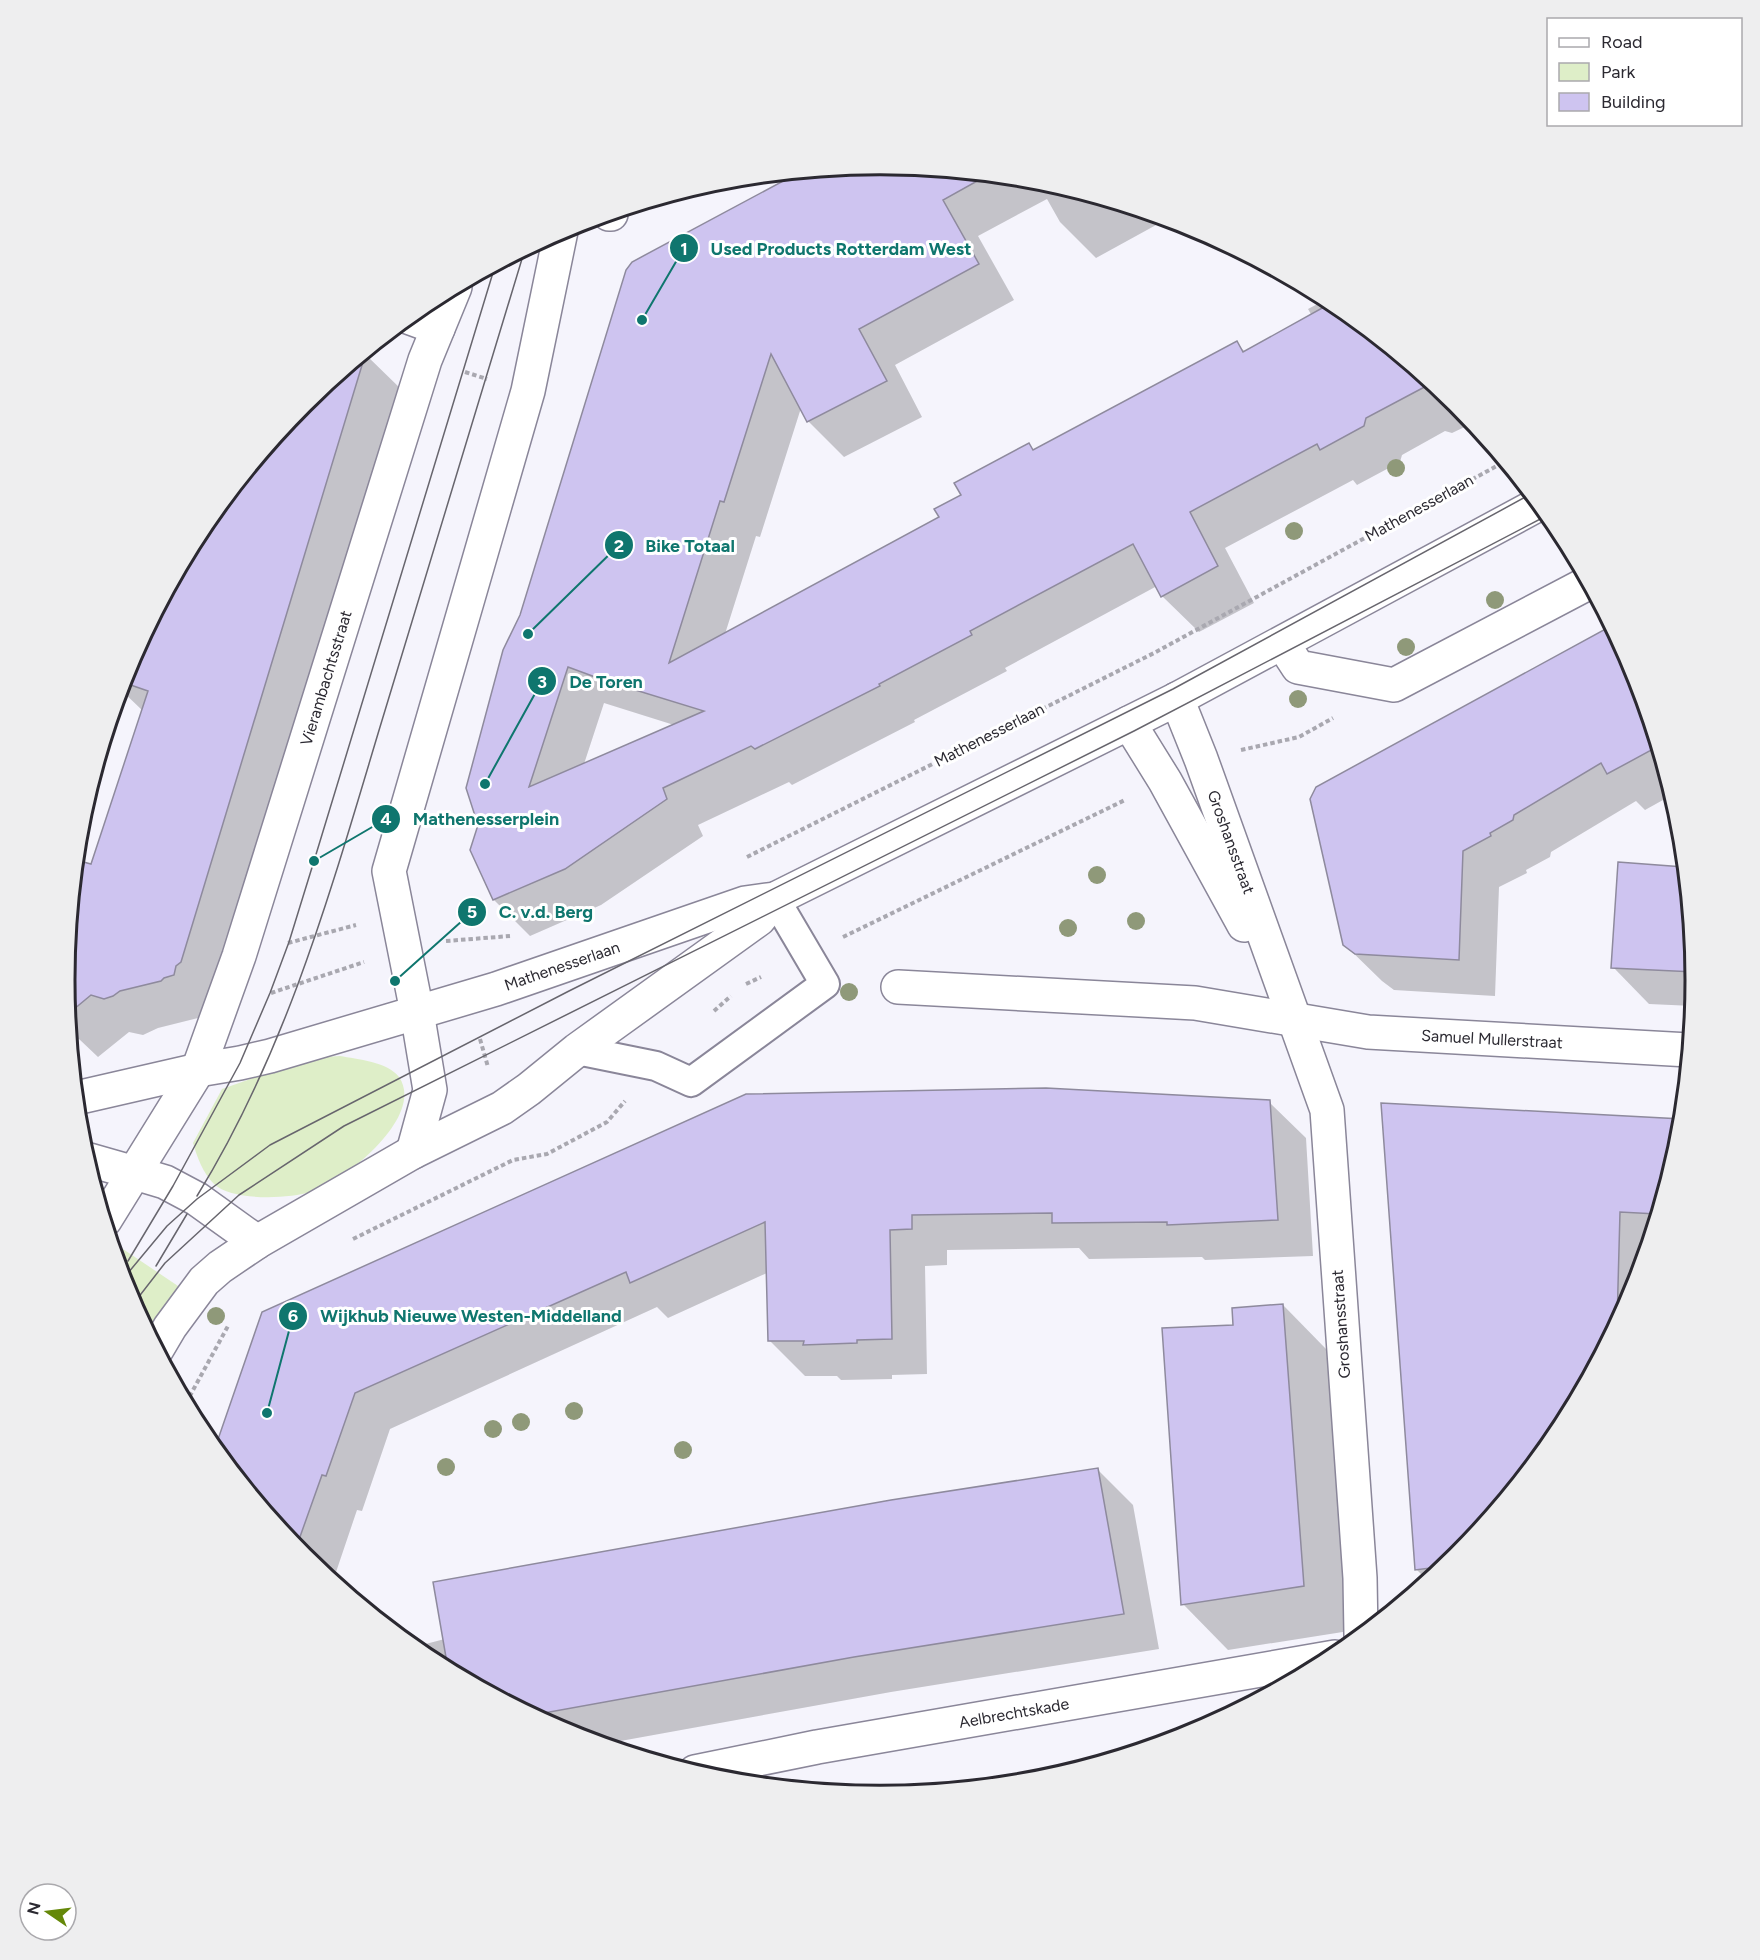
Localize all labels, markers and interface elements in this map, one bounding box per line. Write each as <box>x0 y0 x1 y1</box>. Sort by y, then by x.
legend <box>1547 18 1742 126</box>
text: Road <box>1601 31 1642 53</box>
text: Park <box>1601 61 1636 83</box>
text: Building <box>1601 91 1666 113</box>
callout: Used Products Rotterdam West <box>669 230 983 266</box>
text: 1 <box>680 238 688 260</box>
text: Used Products Rotterdam West <box>711 238 971 260</box>
street label: Mathenesserlaan <box>1362 470 1477 546</box>
callout: Bike Totaal <box>604 527 747 563</box>
text: 2 <box>614 535 624 557</box>
text: Bike Totaal <box>645 535 735 557</box>
street label: Vierambachtsstraat <box>296 608 356 748</box>
callout: De Toren <box>527 663 655 699</box>
text: 3 <box>537 671 547 693</box>
text: De Toren <box>569 671 643 693</box>
street label: Mathenesserlaan <box>931 699 1047 771</box>
street label: Groshansstraat <box>1203 788 1259 896</box>
callout: Mathenesserplein <box>371 801 572 837</box>
text: 4 <box>380 808 392 830</box>
text: Mathenesserplein <box>413 808 559 830</box>
callout: C. v.d. Berg <box>457 894 605 930</box>
text: 5 <box>467 901 477 923</box>
text: C. v.d. Berg <box>499 901 593 923</box>
street label: Mathenesserlaan <box>502 937 622 995</box>
street label: Samuel Mullerstraat <box>1421 1026 1563 1052</box>
street label: Groshansstraat <box>1328 1269 1354 1379</box>
callout: Wijkhub Nieuwe Westen-Middelland <box>278 1298 634 1334</box>
text: 6 <box>288 1305 298 1327</box>
text: Wijkhub Nieuwe Westen-Middelland <box>320 1305 622 1327</box>
street label: Aelbrechtskade <box>957 1694 1071 1732</box>
north arrow <box>18 1882 78 1942</box>
text: N <box>23 1900 45 1917</box>

